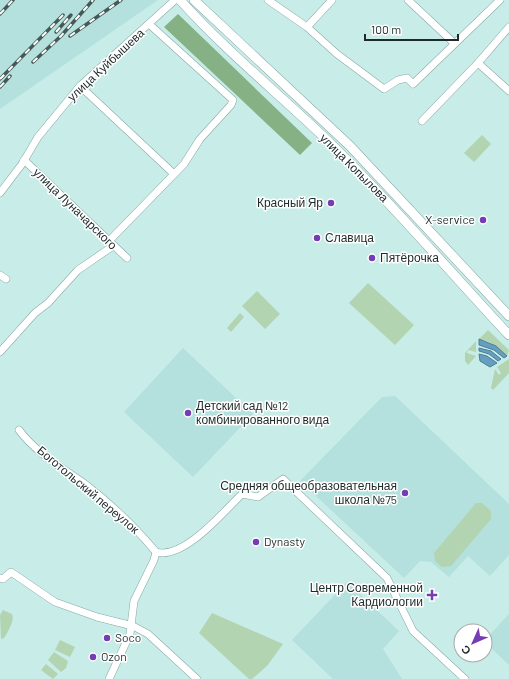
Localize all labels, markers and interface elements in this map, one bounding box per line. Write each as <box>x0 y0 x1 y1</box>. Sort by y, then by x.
scale bar <box>365 16 458 42</box>
text: 100 m <box>371 22 401 36</box>
street label: улица Куйбышева <box>64 25 148 104</box>
street label: улица Копылова <box>317 130 392 205</box>
street label: улица Луначарского <box>30 165 121 253</box>
place label: Красный Яр <box>257 195 323 210</box>
marker: Красный Яр <box>326 198 336 208</box>
place label: X-service <box>425 212 475 226</box>
marker: X-service <box>478 215 488 225</box>
place label: Славица <box>325 230 374 245</box>
marker: Славица <box>312 233 322 243</box>
place label: Пятёрочка <box>380 250 439 265</box>
marker: Пятёрочка <box>367 253 377 263</box>
place label: Детский сад №12 комбинированного вида <box>196 398 330 427</box>
marker: Детский сад №12 комбинированного вида <box>183 408 193 418</box>
street label: Боготольский переулок <box>34 443 143 537</box>
place label: Средняя общеобразовательная школа №75 <box>220 478 397 506</box>
marker: Средняя общеобразовательная школа №75 <box>400 488 410 498</box>
place label: Dynasty <box>264 534 306 548</box>
marker: Dynasty <box>251 537 261 547</box>
place label: Центр Современной Кардиологии <box>310 580 423 609</box>
marker: Центр Современной Кардиологии <box>426 589 438 601</box>
north arrow <box>453 623 493 663</box>
place label: Soco <box>115 630 141 644</box>
marker: Soco <box>102 633 112 643</box>
text: С <box>458 643 473 658</box>
place label: Ozon <box>101 649 127 663</box>
marker: Ozon <box>88 652 98 662</box>

